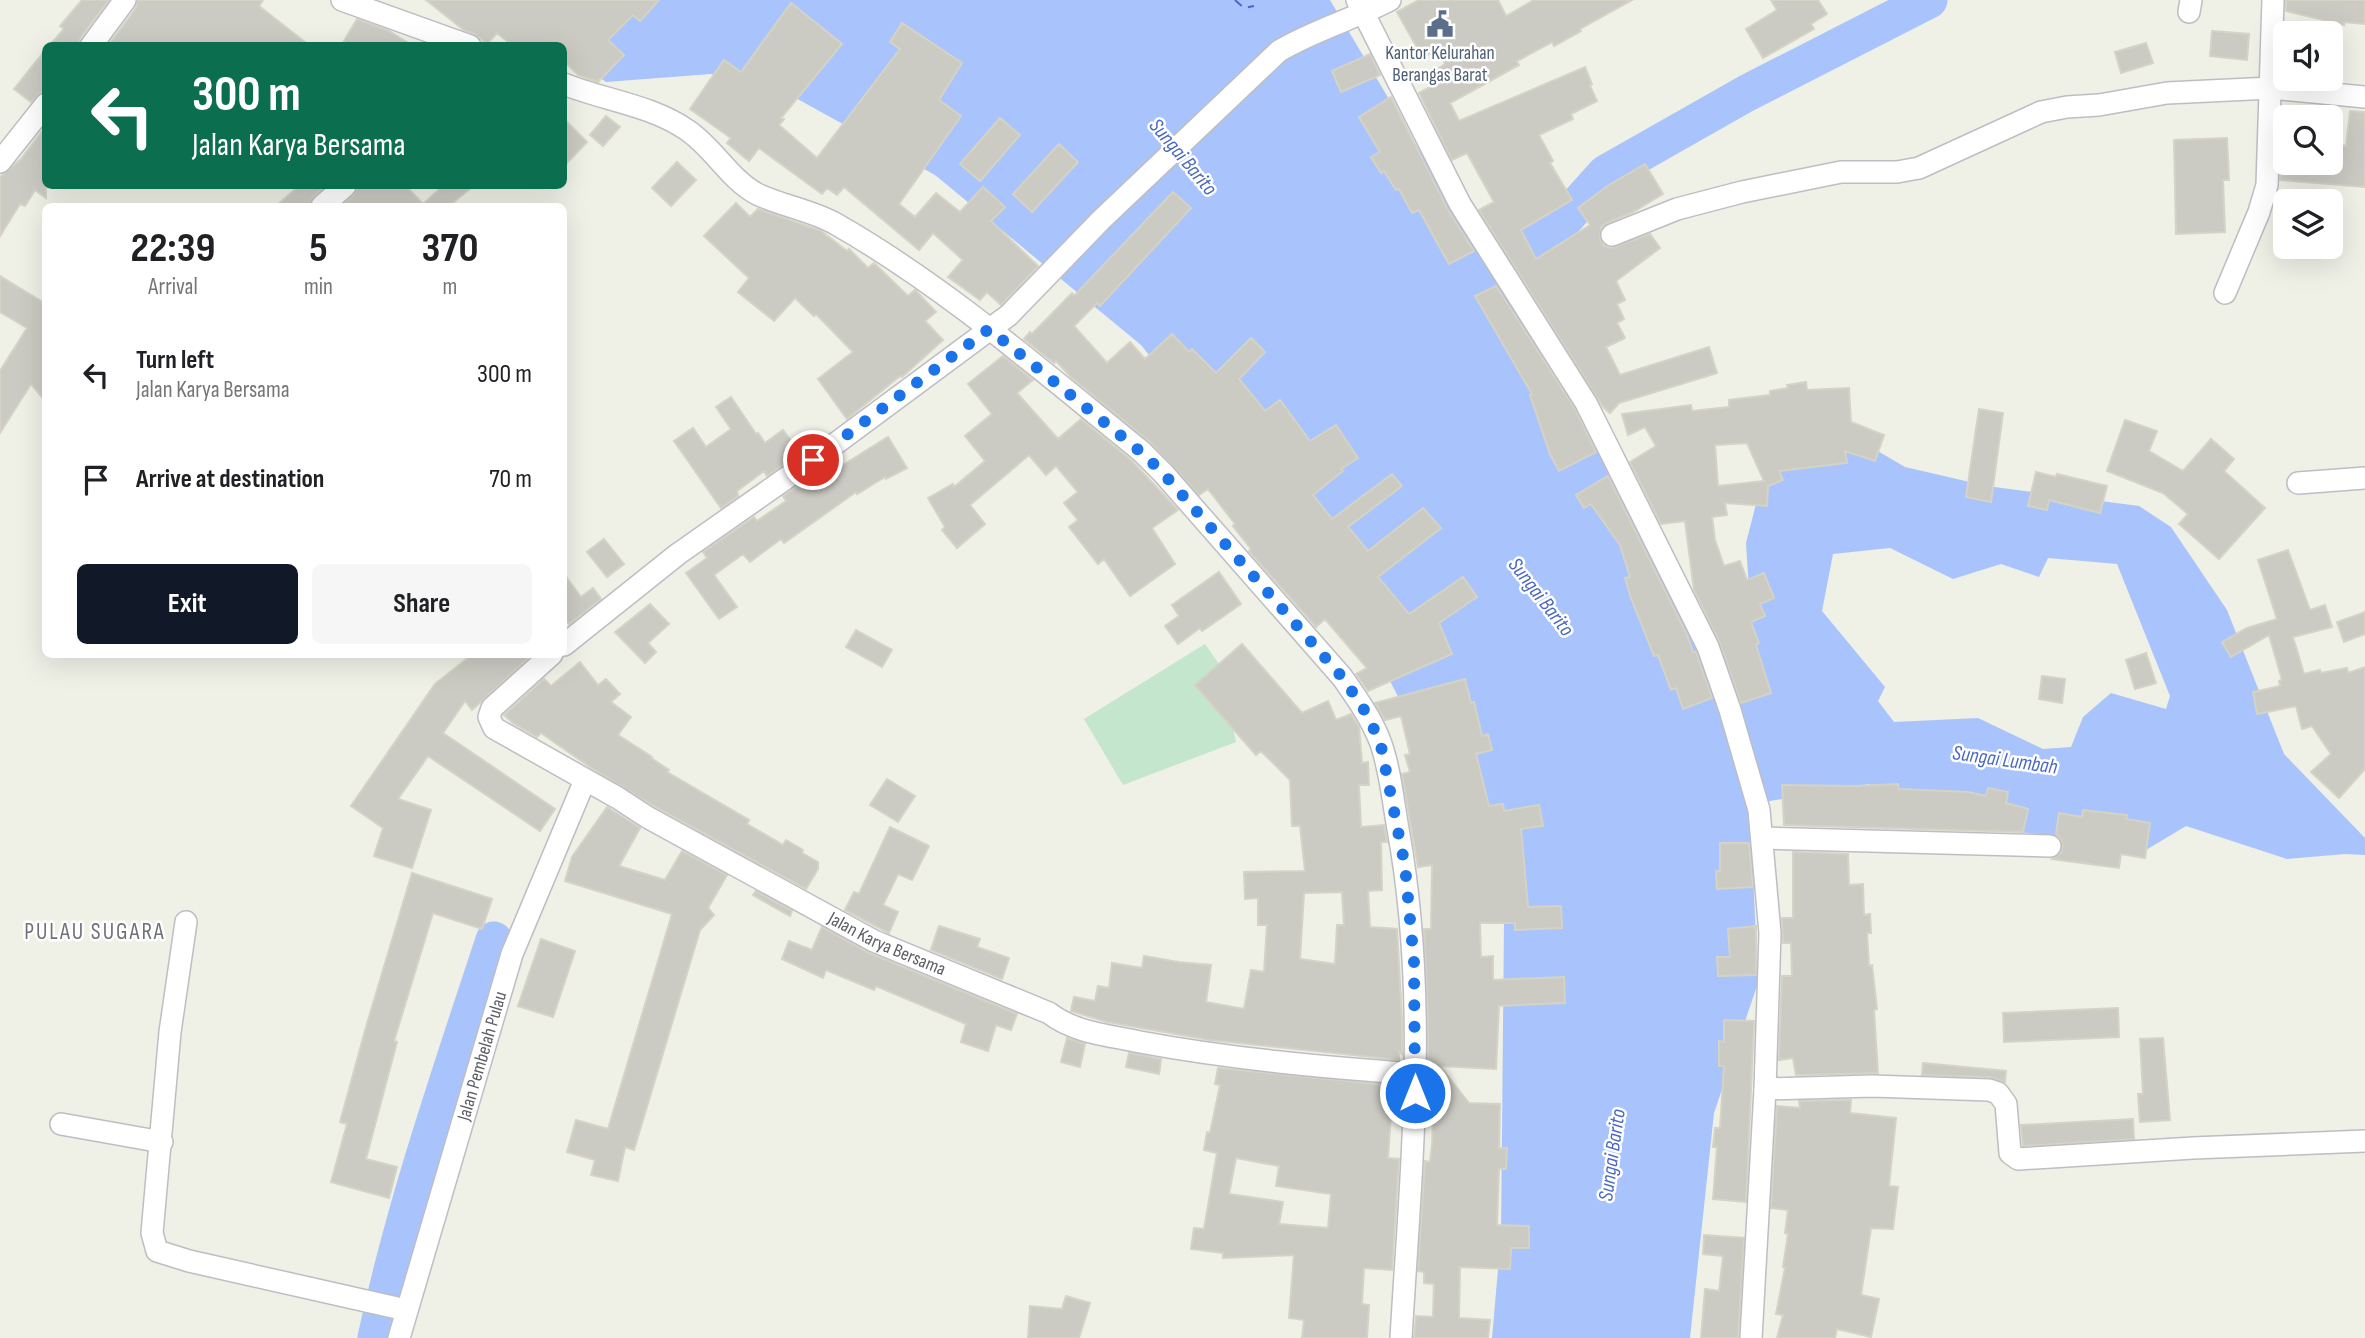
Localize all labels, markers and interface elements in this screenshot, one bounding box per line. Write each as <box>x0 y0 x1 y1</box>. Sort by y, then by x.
public building icon: Kantor Kelurahan Berangas Barat <box>1425 9 1455 39</box>
map controls <box>2273 21 2343 259</box>
button: sound <box>2273 21 2343 91</box>
place label: Kantor Kelurahan Berangas Barat <box>1385 42 1495 87</box>
text: 300 m <box>192 66 301 125</box>
icon: left <box>77 70 168 161</box>
button: search <box>2273 105 2343 175</box>
water label: Sungai Barito <box>1144 114 1223 201</box>
text: Jalan Karya Bersama <box>192 126 406 165</box>
button: layers <box>2273 189 2343 259</box>
text: 22:39 <box>131 223 215 274</box>
text: 5 <box>309 223 328 274</box>
text: 370 <box>421 223 478 274</box>
text: Arrival <box>148 273 198 301</box>
text: min <box>304 273 333 301</box>
text: m <box>443 273 457 301</box>
text: Turn left <box>136 345 214 376</box>
icon: left <box>77 356 115 394</box>
text: 300 m <box>477 359 532 390</box>
text: Jalan Karya Bersama <box>136 376 290 404</box>
pin <box>783 430 843 490</box>
icon: arrive <box>794 441 832 479</box>
icon: arrive <box>77 461 115 499</box>
text: Arrive at destination <box>136 464 324 495</box>
text: 70 m <box>489 464 532 495</box>
water label: Sungai Barito <box>1503 553 1580 641</box>
button: Exit <box>77 564 298 644</box>
button: Share <box>312 564 532 644</box>
water label: Sungai Lumbah <box>1951 740 2059 780</box>
street label: Jalan Karya Bersama <box>823 906 949 981</box>
district label: PULAU SUGARA <box>24 918 166 946</box>
street label: Jalan Pembelah Pulau <box>452 989 512 1124</box>
position arrow <box>1378 1056 1452 1130</box>
water label: Sungai Barito <box>1593 1107 1631 1202</box>

